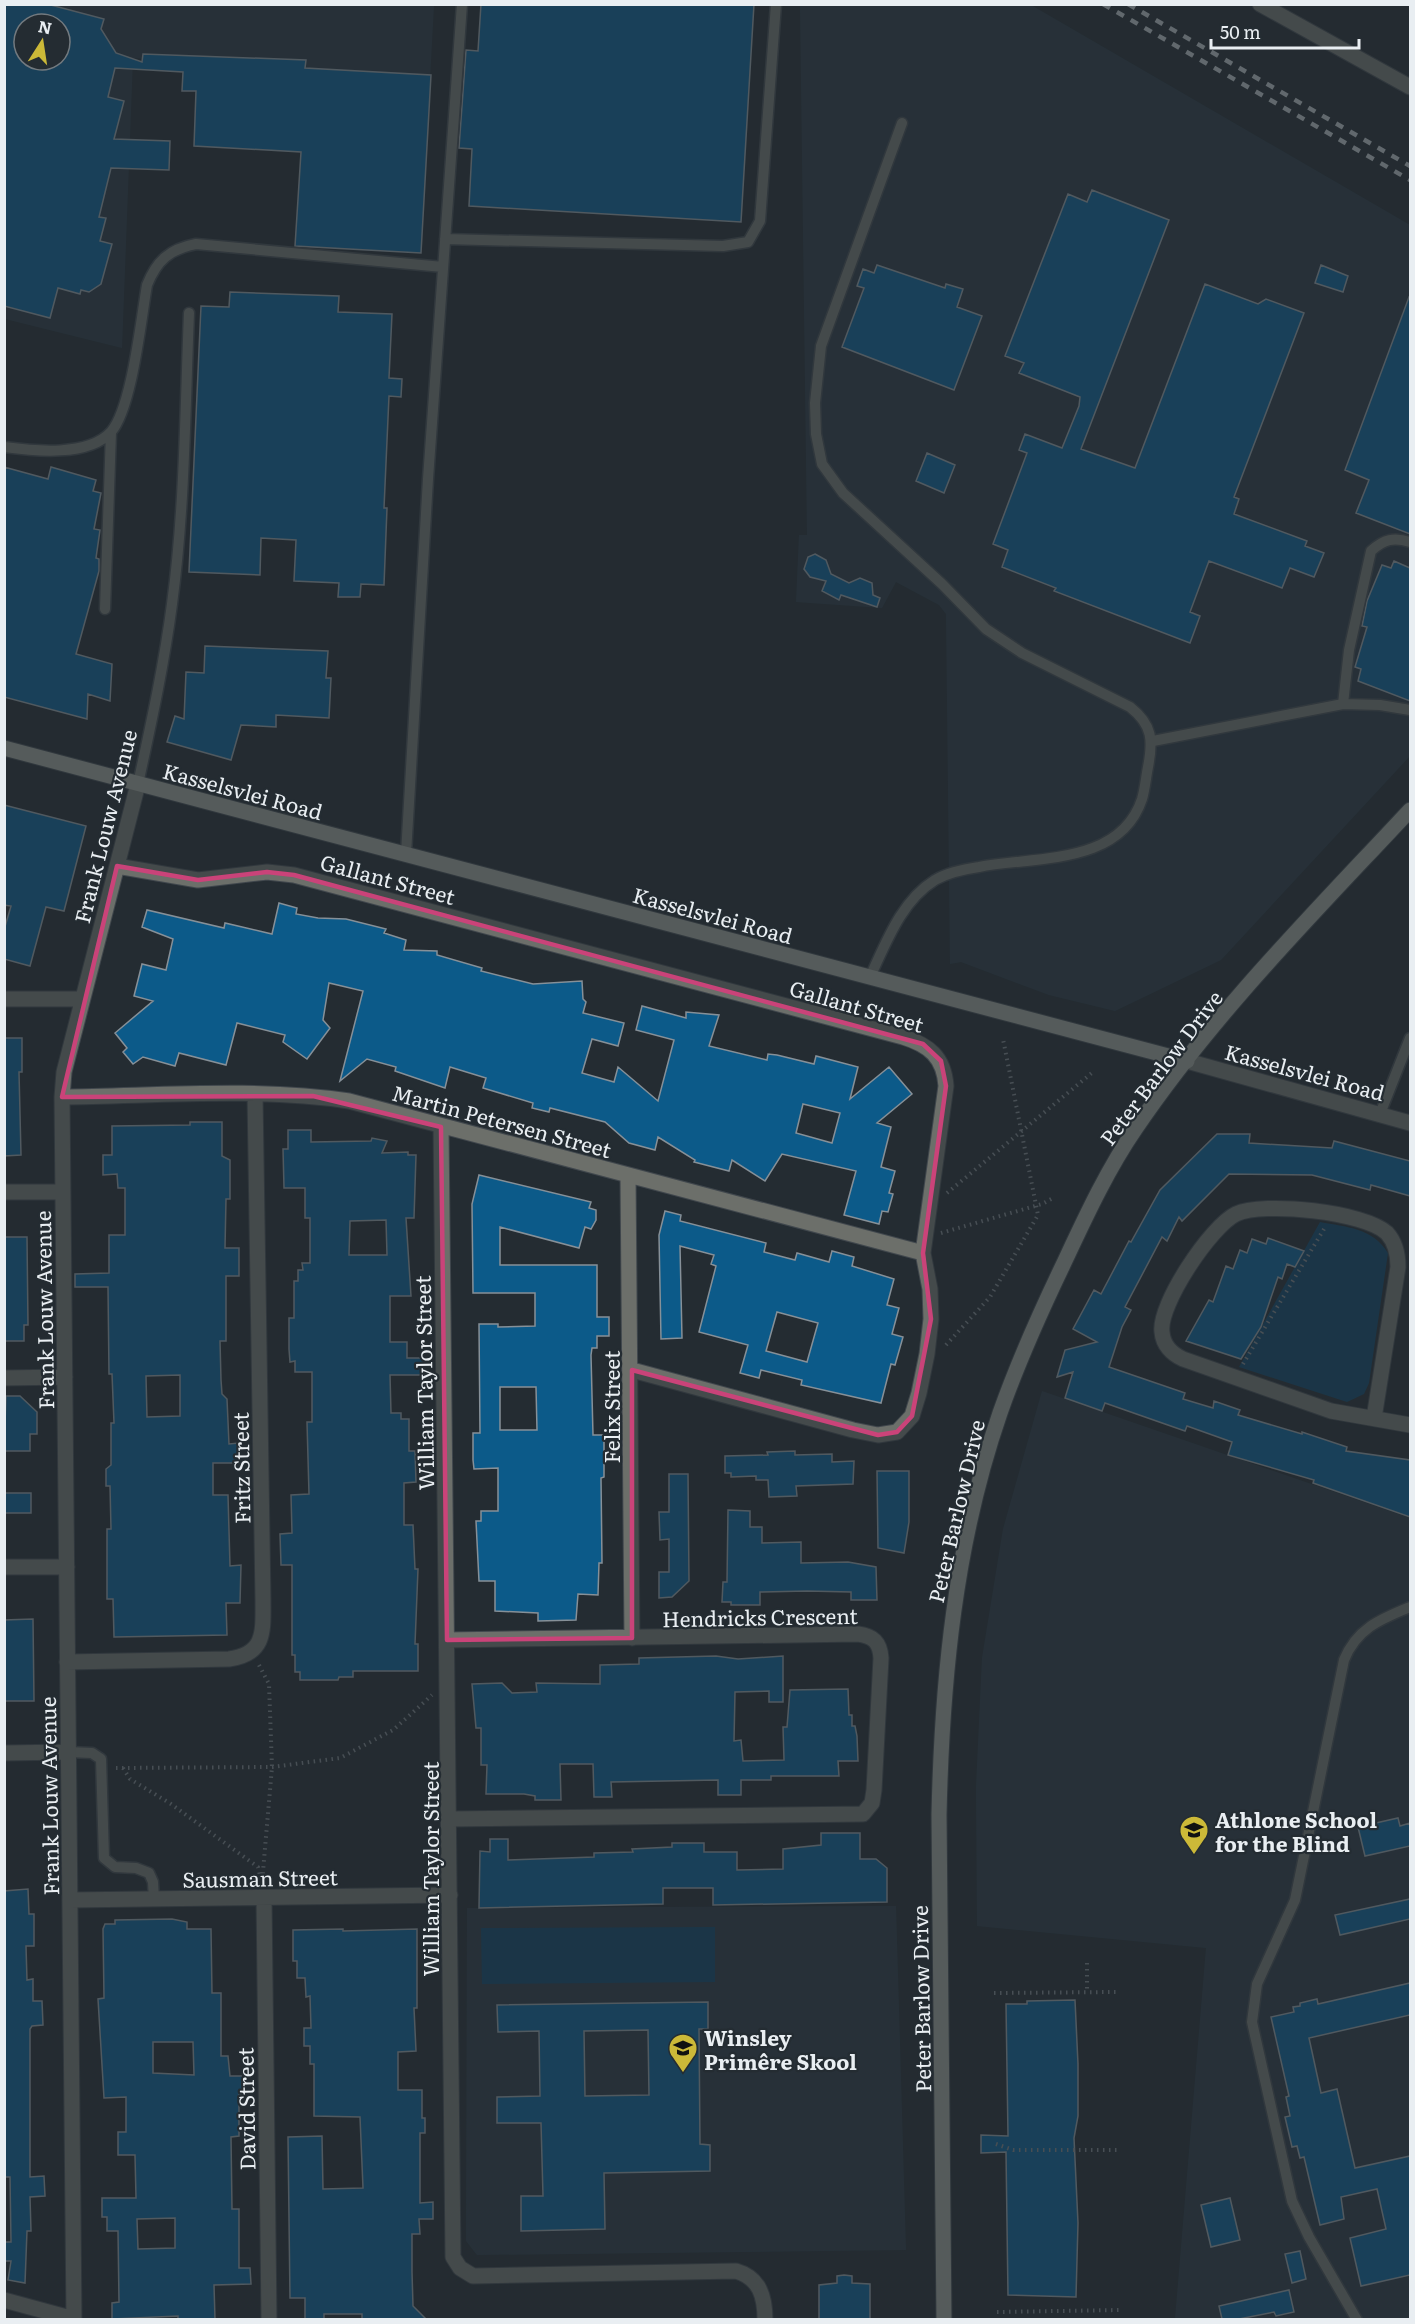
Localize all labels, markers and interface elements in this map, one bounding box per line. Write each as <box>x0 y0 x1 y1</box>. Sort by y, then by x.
north arrow <box>12 12 72 72</box>
scale bar <box>1211 12 1360 50</box>
text: N <box>36 13 54 39</box>
text: 50 m <box>1220 18 1261 45</box>
street label: Frank Louw Avenue <box>65 726 143 926</box>
street label: Kasselsvlei Road <box>160 754 326 826</box>
street label: Gallant Street <box>317 845 459 911</box>
street label: Kasselsvlei Road <box>630 878 796 950</box>
street label: Gallant Street <box>786 971 928 1039</box>
street label: Peter Barlow Drive <box>1091 983 1229 1151</box>
street label: Kasselsvlei Road <box>1222 1035 1388 1107</box>
street label: Martin Petersen Street <box>389 1076 616 1164</box>
street label: Frank Louw Avenue <box>26 1210 60 1410</box>
street label: William Taylor Street <box>406 1275 440 1491</box>
street label: Felix Street <box>595 1350 626 1463</box>
street label: Fritz Street <box>224 1411 256 1524</box>
street label: Peter Barlow Drive <box>919 1416 991 1606</box>
street label: Hendricks Crescent <box>662 1599 859 1633</box>
street label: Frank Louw Avenue <box>31 1696 65 1896</box>
street label: William Taylor Street <box>414 1761 445 1977</box>
place label: Athlone School for the Blind <box>1215 1803 1377 1858</box>
school or university icon: Athlone School for the Blind <box>1178 1814 1210 1856</box>
street label: Sausman Street <box>182 1860 339 1894</box>
street label: Peter Barlow Drive <box>903 1905 937 2093</box>
place label: Winsley Primêre Skool <box>704 2021 857 2076</box>
school or university icon: Winsley Primêre Skool <box>667 2032 699 2074</box>
street label: David Street <box>228 2047 262 2171</box>

